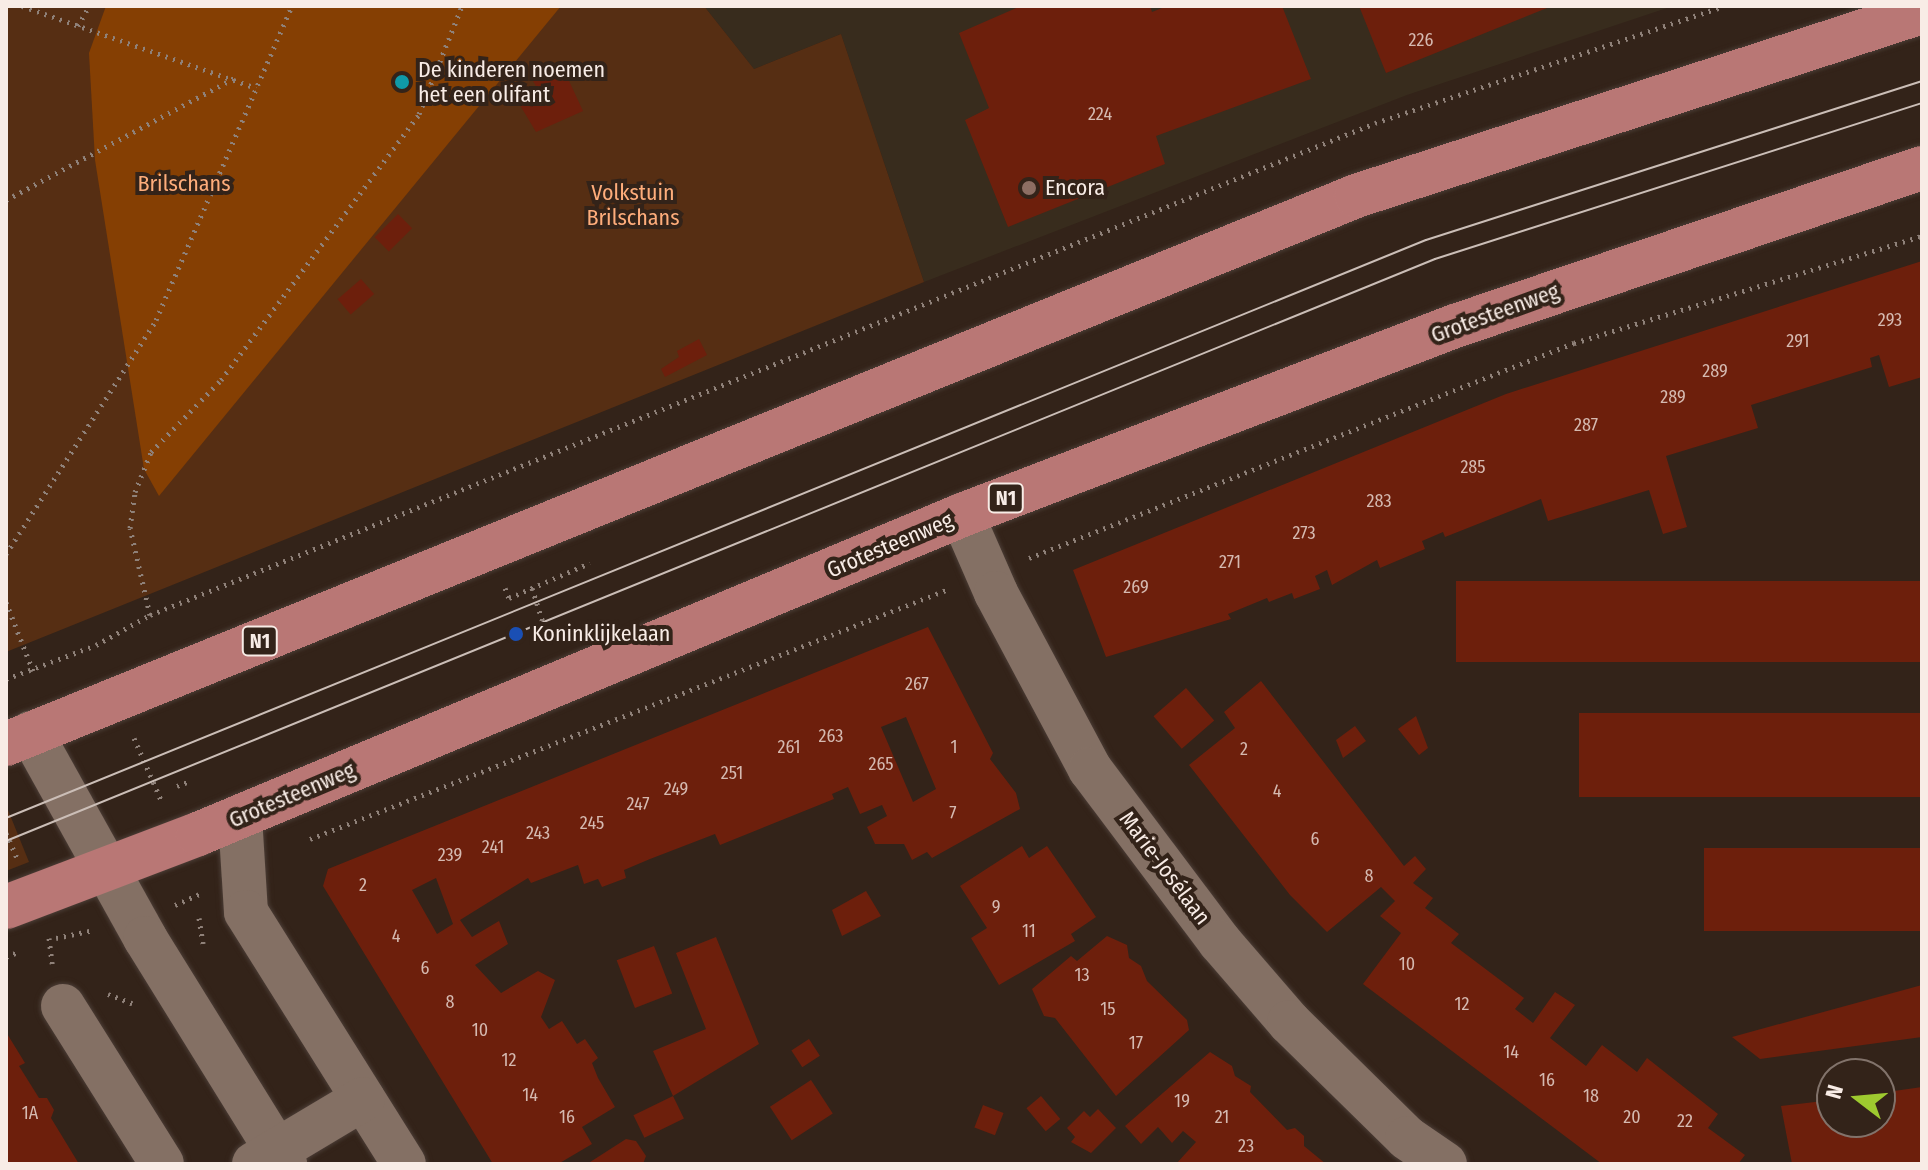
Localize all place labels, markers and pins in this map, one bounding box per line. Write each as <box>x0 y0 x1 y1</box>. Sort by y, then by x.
place label: De kinderen noemen het een olifant <box>418 56 605 108</box>
marker: De kinderen noemen het een olifant <box>393 73 411 91</box>
place label: Encora <box>1045 175 1105 201</box>
marker: Encora <box>1020 179 1038 197</box>
place label: Koninklijkelaan <box>532 621 670 647</box>
marker: Koninklijkelaan <box>507 625 525 643</box>

